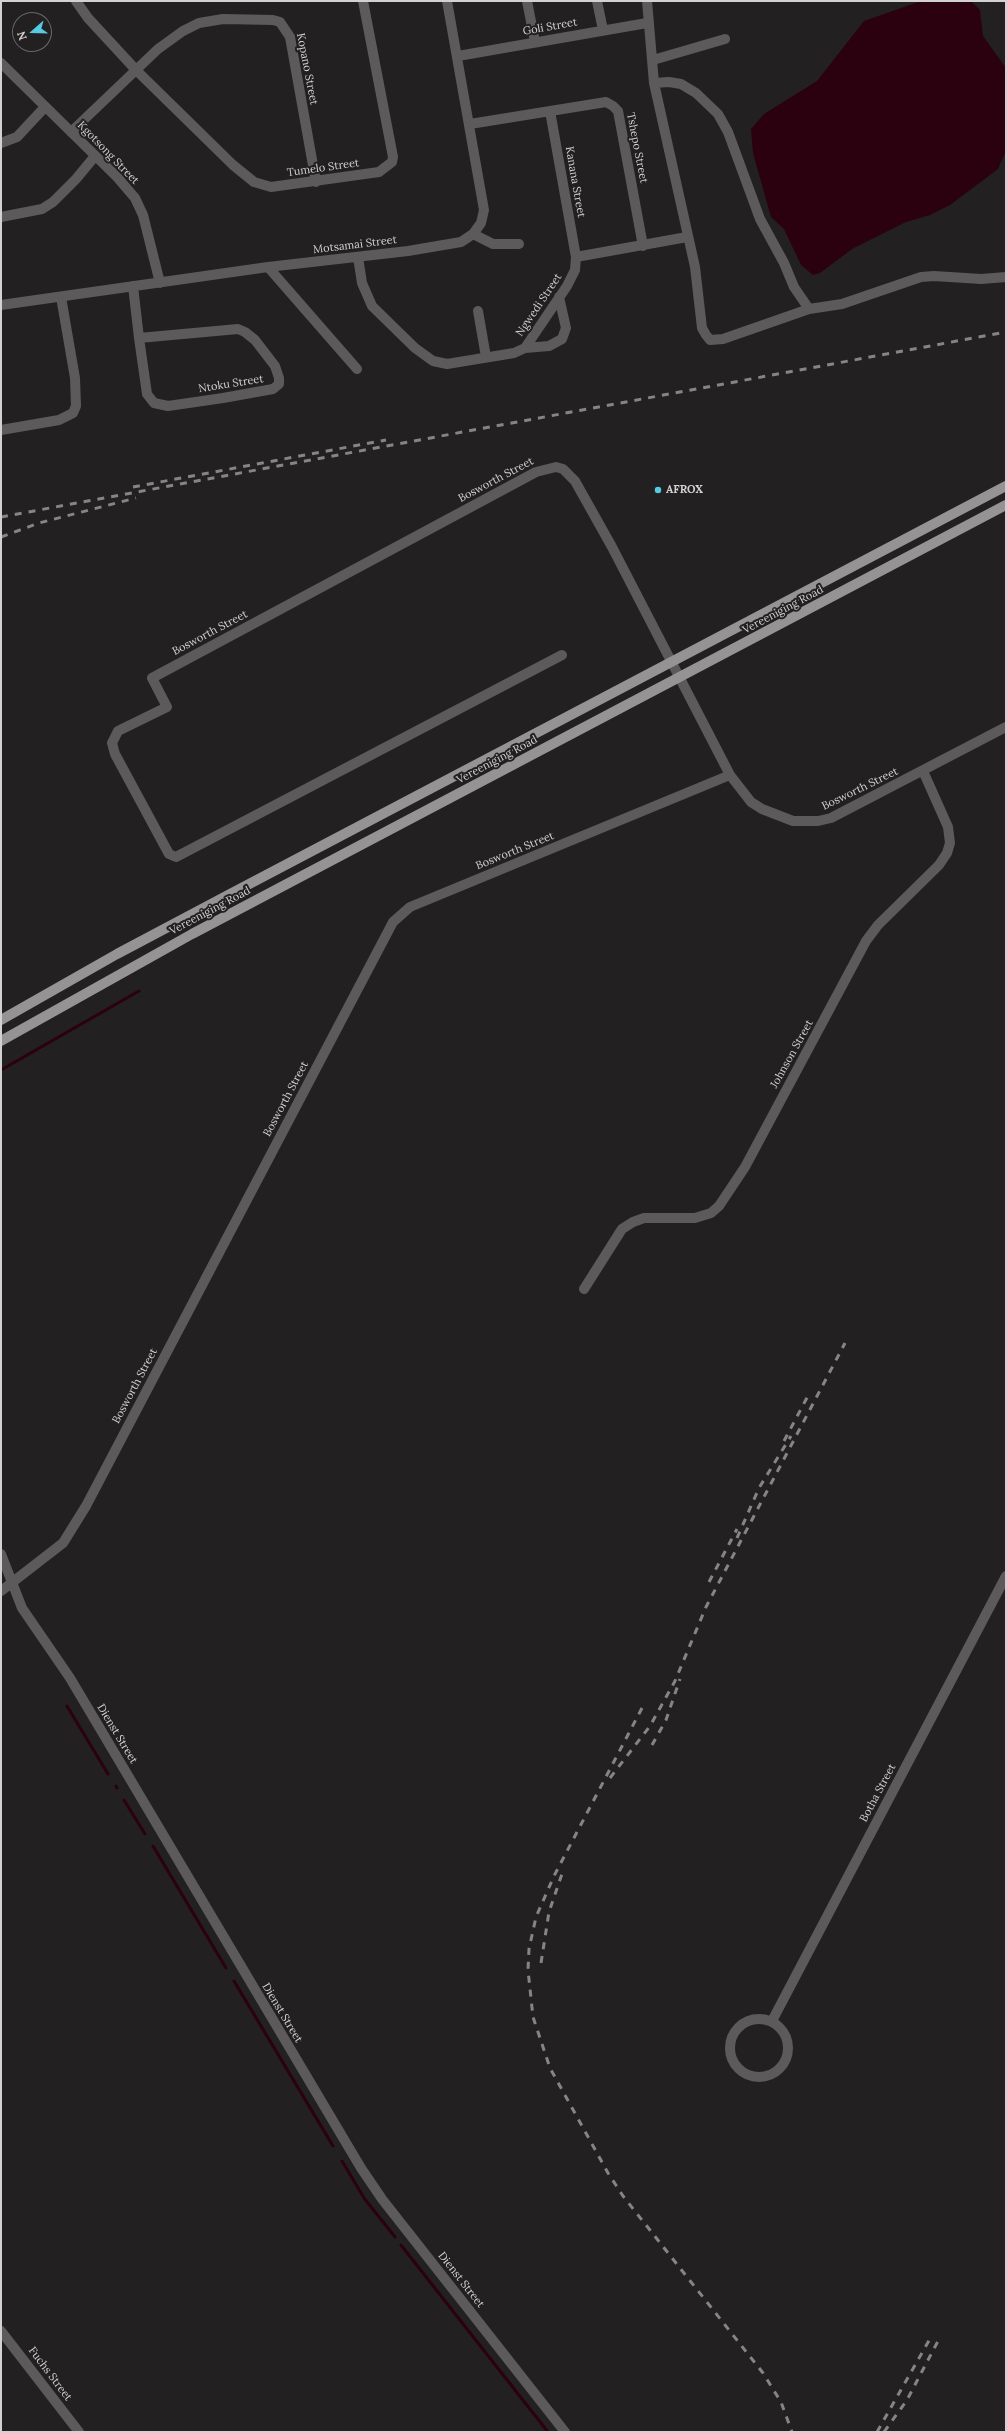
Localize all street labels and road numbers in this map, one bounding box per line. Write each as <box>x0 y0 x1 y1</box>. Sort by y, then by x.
street label: Goli Street <box>522 16 578 38</box>
street label: Kopano Street <box>294 32 320 106</box>
street label: Tshepo Street <box>624 112 650 184</box>
street label: Kgotsong Street <box>75 119 141 187</box>
street label: Kanana Street <box>562 145 588 219</box>
street label: Tumelo Street <box>286 156 360 180</box>
street label: Motsamai Street <box>312 233 398 257</box>
street label: Ngwedi Street <box>513 271 565 339</box>
street label: Ntoku Street <box>198 372 264 396</box>
street label: Bosworth Street <box>456 455 536 505</box>
street label: Vereeniging Road <box>740 583 826 637</box>
street label: Bosworth Street <box>170 608 250 658</box>
street label: Vereeniging Road <box>454 733 540 787</box>
street label: Bosworth Street <box>820 765 900 813</box>
street label: Bosworth Street <box>474 829 556 873</box>
street label: Vereeniging Road <box>167 884 253 938</box>
street label: Johnson Street <box>768 1018 816 1090</box>
street label: Bosworth Street <box>261 1059 311 1139</box>
street label: Bosworth Street <box>110 1346 160 1426</box>
street label: Dienst Street <box>94 1702 140 1766</box>
street label: Botha Street <box>857 1762 899 1824</box>
street label: Dienst Street <box>259 1981 305 2045</box>
street label: Dienst Street <box>435 2249 487 2311</box>
street label: Fuchs Street <box>25 2344 75 2404</box>

